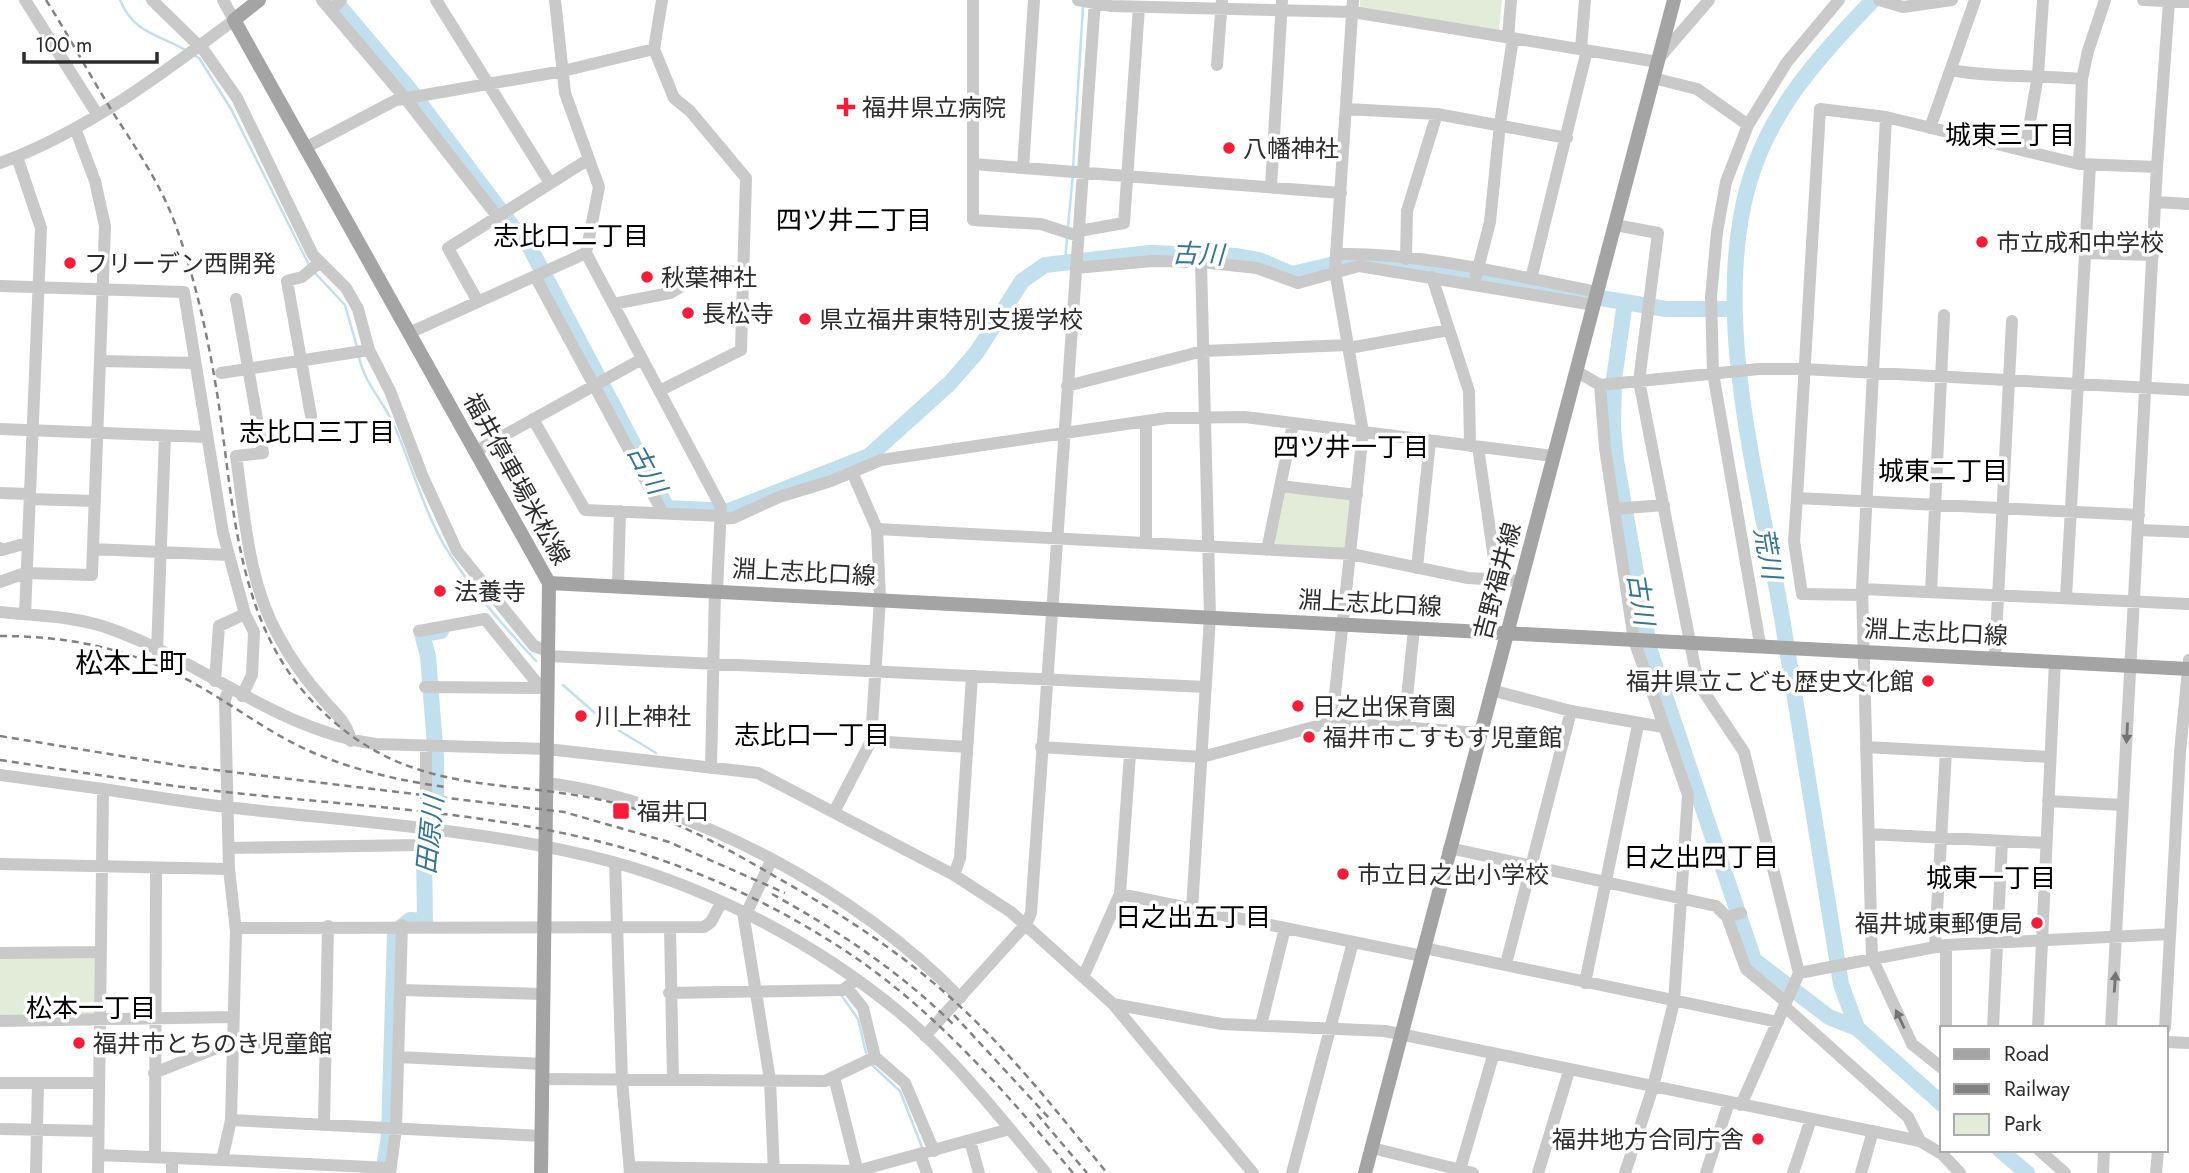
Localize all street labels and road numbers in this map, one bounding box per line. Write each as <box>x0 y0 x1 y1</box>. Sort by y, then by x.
street label: 福井停車場米松線 <box>455 387 579 571</box>
street label: 吉野福井線 <box>1465 519 1529 643</box>
street label: 淵上志比口線 <box>731 551 877 593</box>
street label: 淵上志比口線 <box>1297 582 1443 624</box>
street label: 淵上志比口線 <box>1863 611 2009 653</box>

